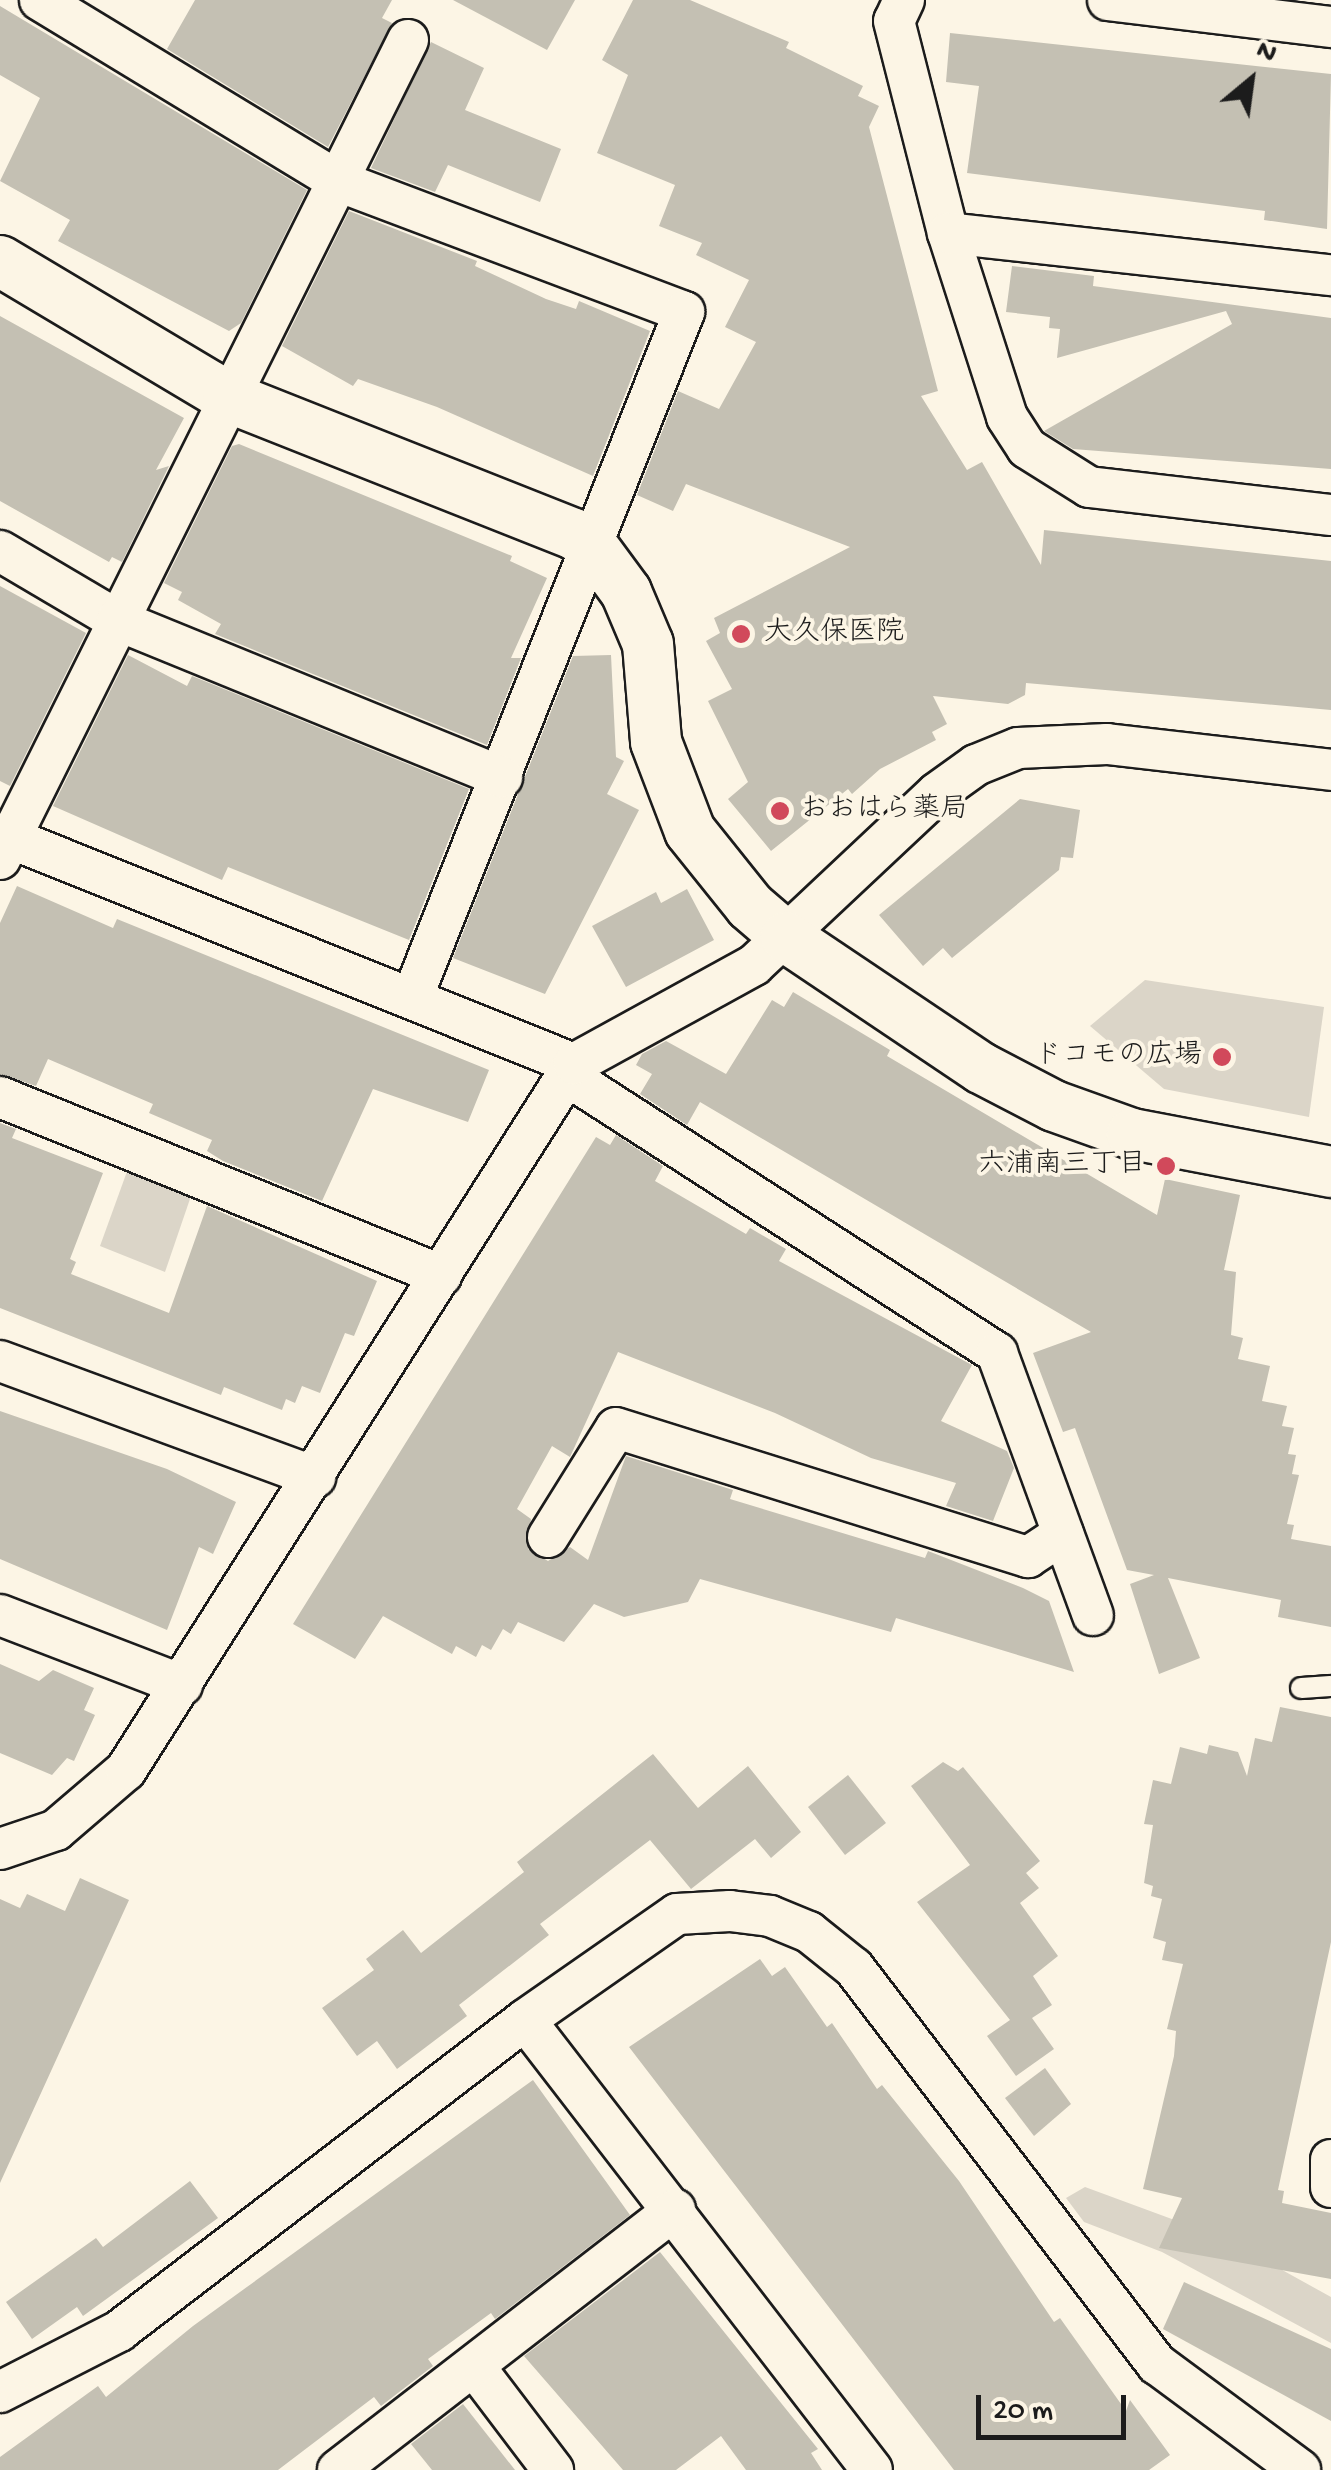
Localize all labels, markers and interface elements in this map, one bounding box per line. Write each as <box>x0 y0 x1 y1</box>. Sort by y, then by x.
north arrow <box>1201 30 1301 130</box>
text: N <box>1250 34 1282 72</box>
place label: 大久保医院 <box>764 617 904 651</box>
marker: 大久保医院 <box>728 621 754 647</box>
place label: おおはら薬局 <box>800 794 968 828</box>
marker: おおはら薬局 <box>769 800 791 822</box>
place label: ドコモの広場 <box>1034 1040 1202 1074</box>
marker: ドコモの広場 <box>1211 1046 1233 1068</box>
place label: 六浦南三丁目 <box>978 1149 1146 1183</box>
marker: 六浦南三丁目 <box>1155 1155 1177 1177</box>
scale bar <box>981 2375 1131 2437</box>
text: 20 m <box>993 2395 1053 2430</box>

